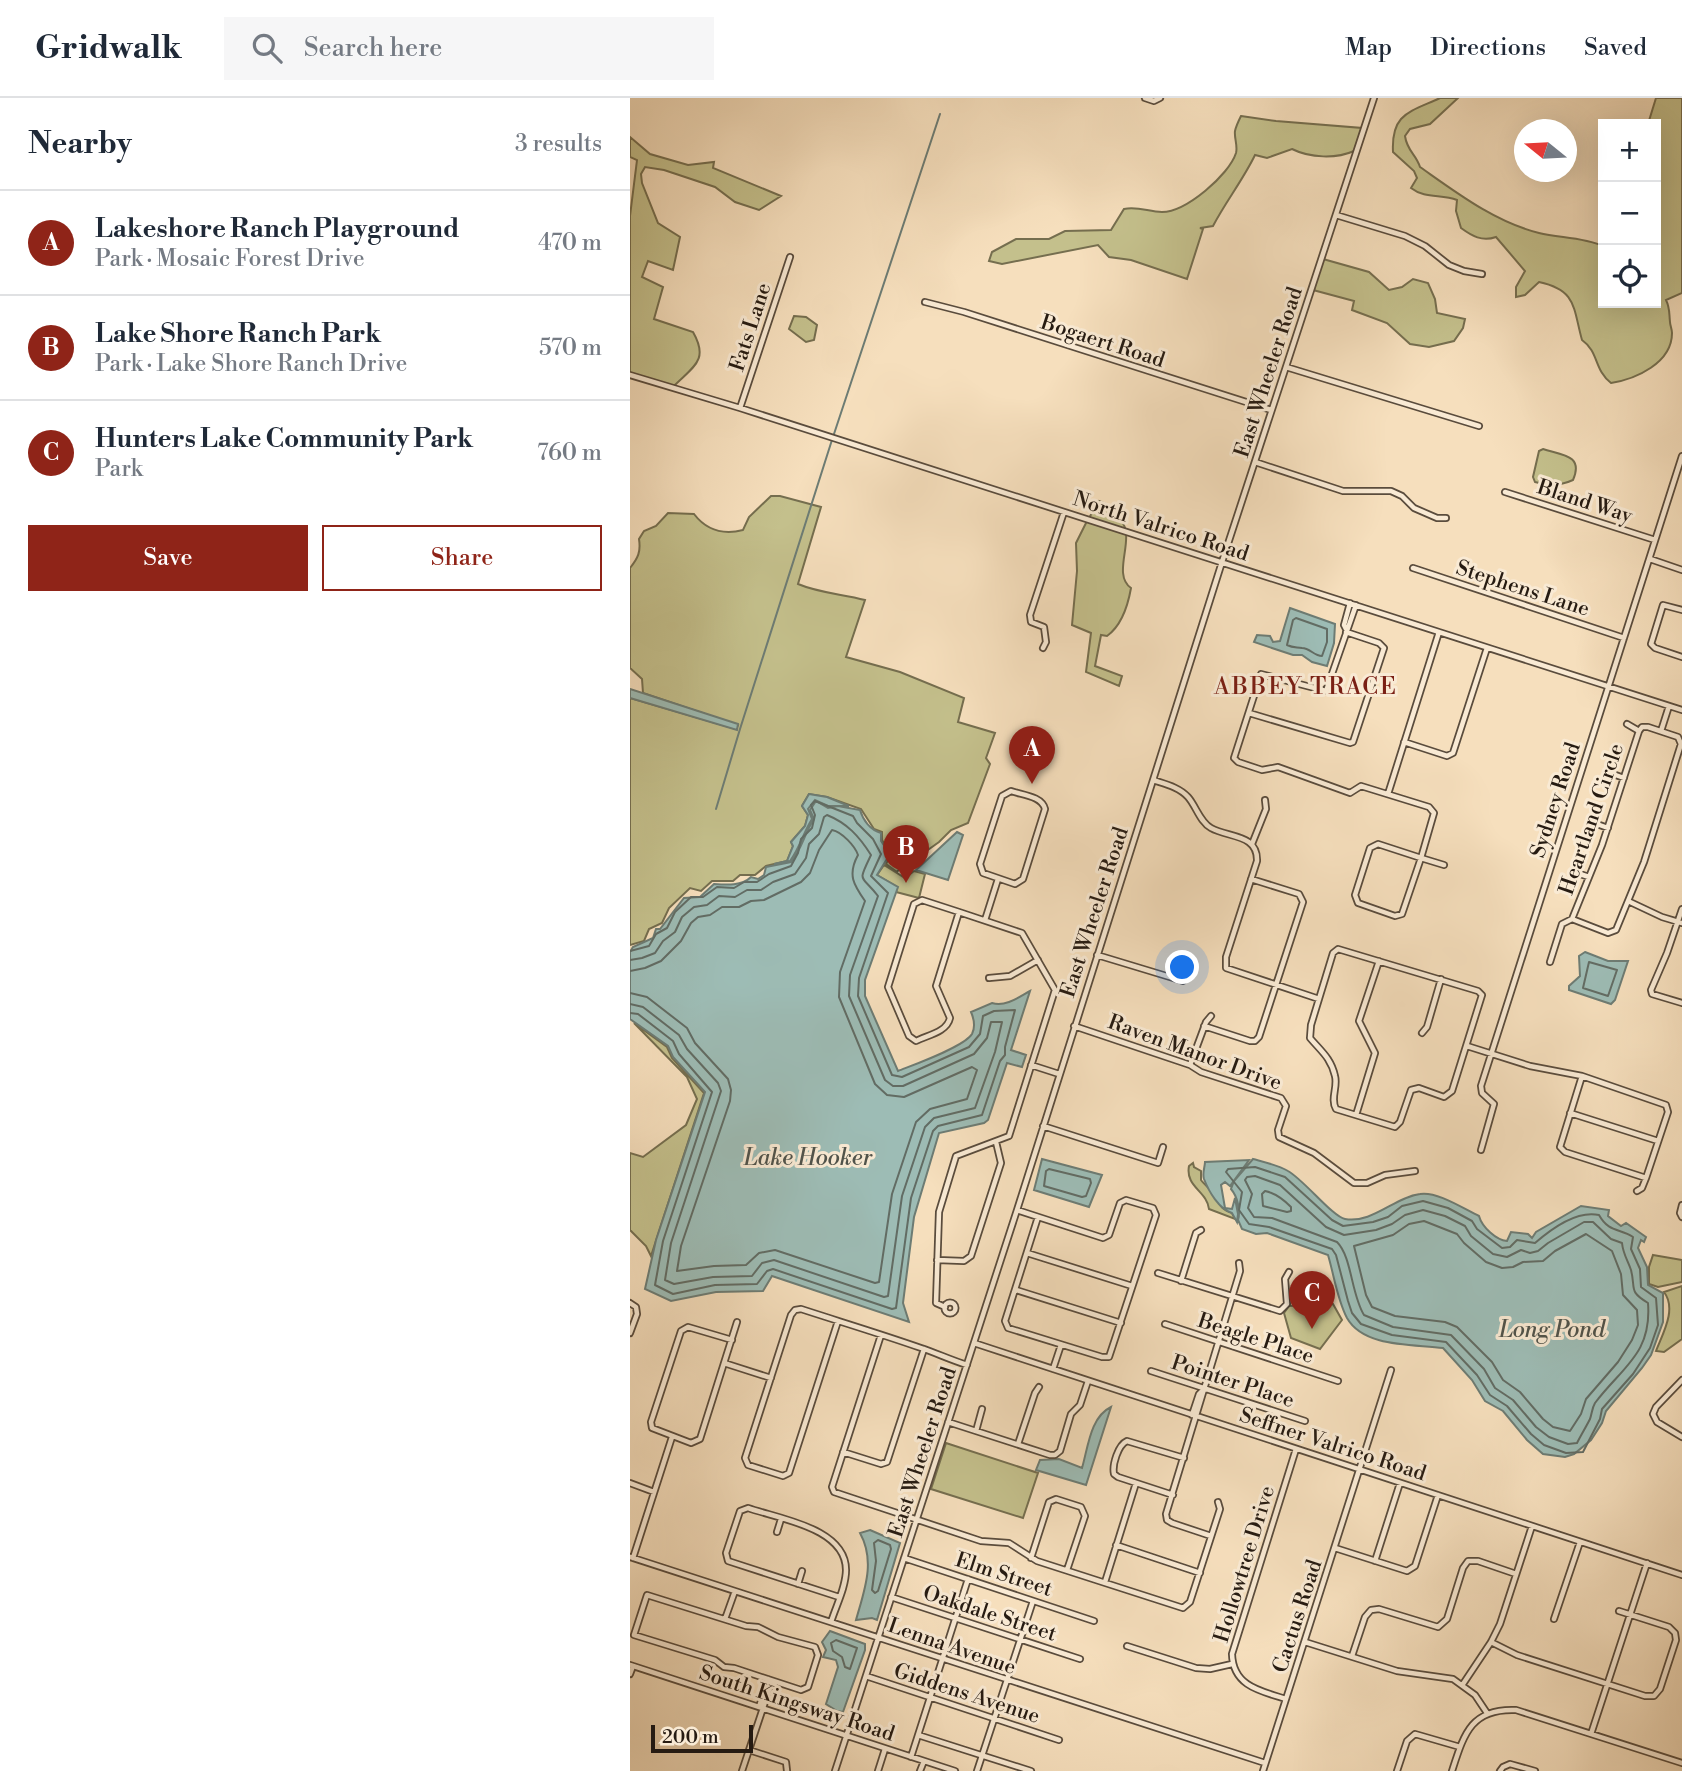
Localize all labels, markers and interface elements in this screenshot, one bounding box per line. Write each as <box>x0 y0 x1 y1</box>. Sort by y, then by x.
search box <box>224 17 714 80</box>
text: Gridwalk <box>35 28 182 69</box>
icon: search <box>248 29 286 67</box>
text: Search here <box>304 32 442 64</box>
text: Map <box>1345 33 1392 63</box>
text: Directions <box>1430 33 1546 63</box>
text: Saved <box>1584 33 1647 63</box>
north arrow <box>1514 119 1577 182</box>
map controls <box>1598 119 1661 308</box>
button: + <box>1598 119 1661 182</box>
text: Nearby <box>28 125 132 163</box>
text: 3 results <box>515 130 602 158</box>
button: − <box>1598 182 1661 245</box>
text: Lakeshore Ranch Playground <box>95 213 459 245</box>
text: A <box>43 229 59 257</box>
text: 470 m <box>538 229 602 257</box>
text: Park · Mosaic Forest Drive <box>95 245 365 273</box>
button: locate <box>1598 245 1661 308</box>
street label: Fats Lane <box>724 280 777 375</box>
street label: East Wheeler Road <box>1229 284 1309 461</box>
street label: Bogaert Road <box>1036 309 1168 374</box>
text: Lake Shore Ranch Park <box>95 318 381 350</box>
text: B <box>42 334 60 362</box>
text: 570 m <box>539 334 602 362</box>
text: Park · Lake Shore Ranch Drive <box>95 350 407 378</box>
text: Hunters Lake Community Park <box>95 423 473 455</box>
text: C <box>43 439 59 467</box>
text: 760 m <box>537 439 602 467</box>
text: Park <box>95 455 143 483</box>
street label: Bland Way <box>1533 474 1636 530</box>
street label: North Valrico Road <box>1070 486 1252 568</box>
button: Save <box>28 525 308 591</box>
button: Share <box>322 525 602 591</box>
street label: Stephens Lane <box>1453 555 1593 623</box>
district label: ABBEY TRACE <box>1213 673 1398 701</box>
pin: A <box>1009 726 1055 784</box>
street label: Sydney Road <box>1525 739 1587 861</box>
street label: Heartland Circle <box>1554 740 1630 898</box>
street label: East Wheeler Road <box>1055 824 1135 1001</box>
pin: B <box>883 825 929 883</box>
your location <box>1165 950 1199 984</box>
street label: Raven Manor Drive <box>1104 1009 1285 1097</box>
water label: Lake Hooker <box>743 1144 873 1172</box>
pin: C <box>1289 1271 1335 1329</box>
street label: Beagle Place <box>1193 1308 1317 1370</box>
water label: Long Pond <box>1498 1316 1606 1344</box>
street label: Pointer Place <box>1168 1350 1298 1414</box>
street label: East Wheeler Road <box>883 1364 963 1541</box>
street label: Seffner Valrico Road <box>1236 1403 1429 1487</box>
street label: Hollowtree Drive <box>1209 1483 1281 1646</box>
street label: Elm Street <box>952 1547 1056 1603</box>
street label: Cactus Road <box>1267 1556 1328 1676</box>
street label: Oakdale Street <box>920 1580 1060 1648</box>
street label: Lenna Avenue <box>884 1613 1019 1681</box>
street label: Giddens Avenue <box>890 1658 1043 1730</box>
street label: South Kingsway Road <box>696 1660 898 1748</box>
scale bar <box>651 1722 752 1754</box>
text: 200 m <box>662 1725 719 1749</box>

